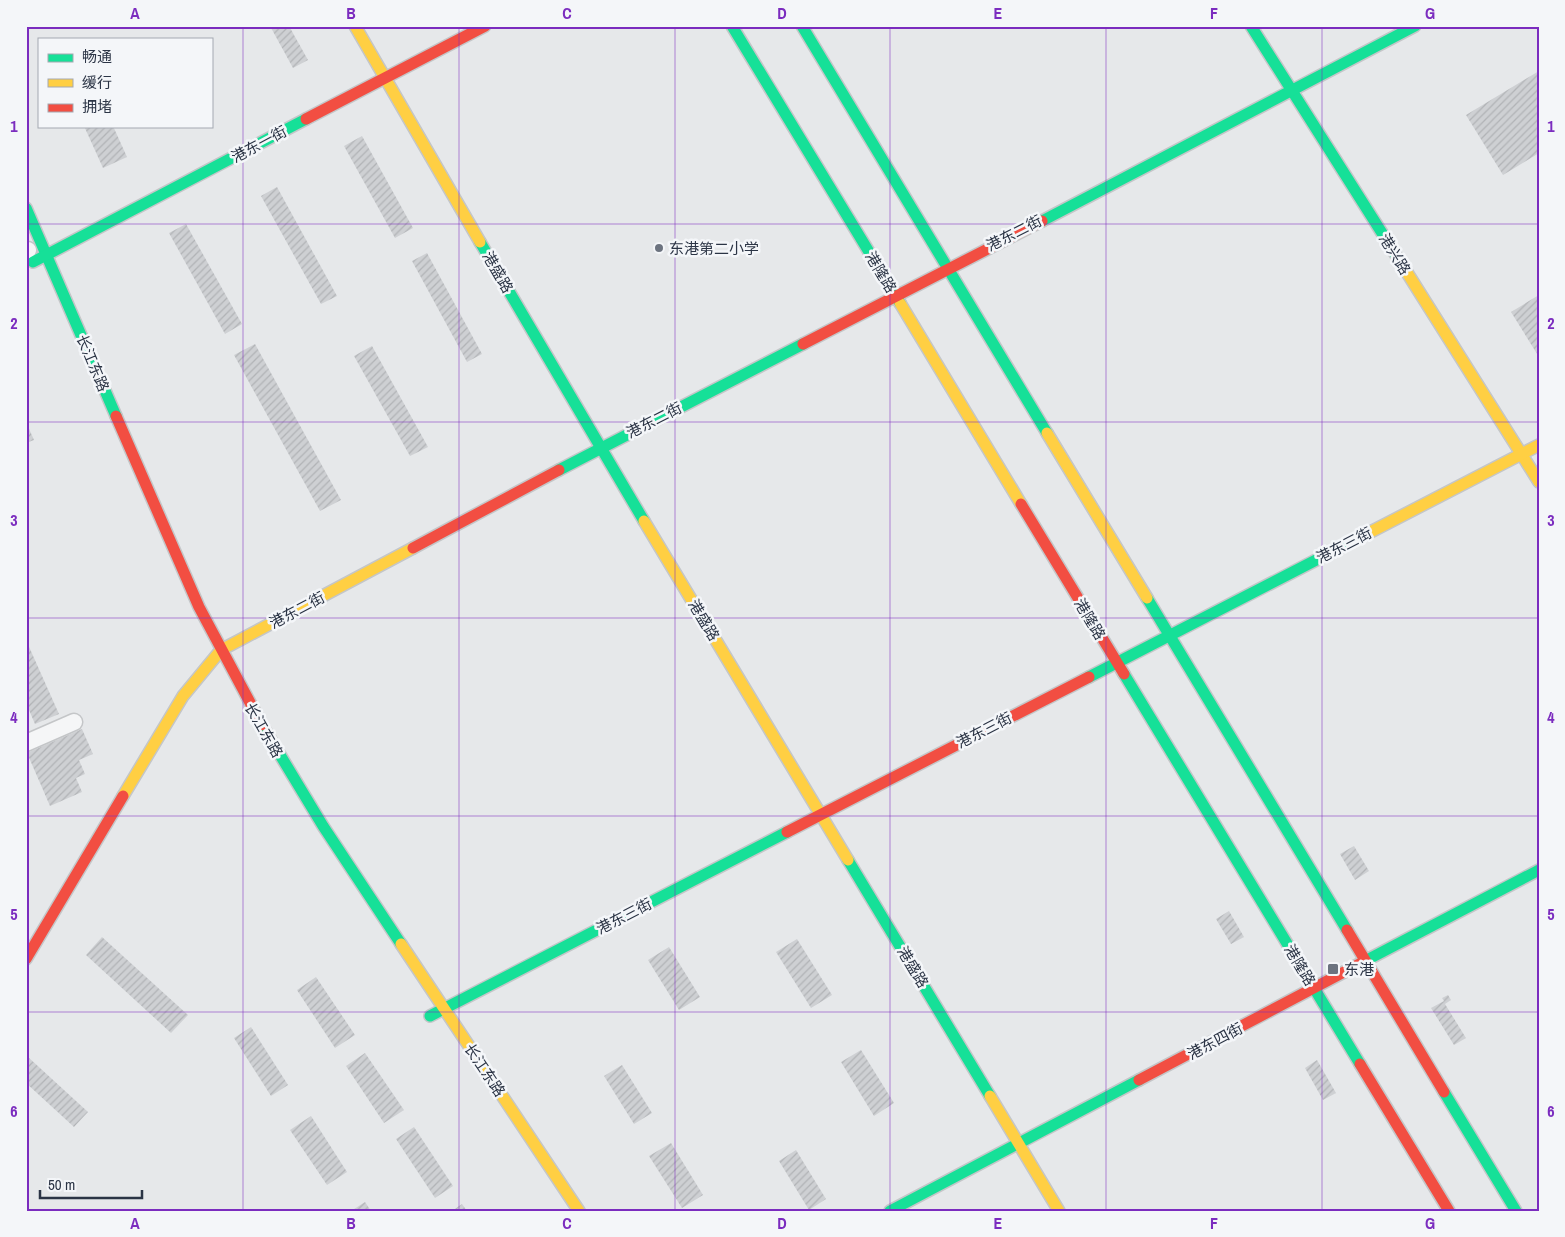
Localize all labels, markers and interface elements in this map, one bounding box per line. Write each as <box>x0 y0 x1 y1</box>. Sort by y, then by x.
text: A <box>130 2 140 24</box>
text: B <box>346 2 356 24</box>
text: C <box>562 2 572 24</box>
text: D <box>777 2 787 24</box>
text: E <box>994 2 1003 24</box>
text: F <box>1210 2 1218 24</box>
text: G <box>1425 2 1435 24</box>
legend <box>38 38 212 128</box>
text: 畅通 <box>82 46 112 67</box>
text: 缓行 <box>82 72 112 93</box>
text: 拥堵 <box>82 96 112 117</box>
text: 1 <box>10 115 18 137</box>
text: 1 <box>1547 115 1555 137</box>
street label: 港东一街 <box>228 121 290 167</box>
street label: 港东二街 <box>982 210 1046 256</box>
street label: 港兴路 <box>1374 229 1416 279</box>
place label: 东港第二小学 <box>669 238 759 259</box>
marker: 东港第二小学 <box>653 242 665 254</box>
street label: 港盛路 <box>478 247 518 297</box>
street label: 港隆路 <box>860 247 902 297</box>
text: 2 <box>10 312 18 334</box>
text: 2 <box>1547 312 1555 334</box>
street label: 长江东路 <box>72 331 114 395</box>
street label: 港东二街 <box>622 397 686 443</box>
text: 3 <box>10 509 18 531</box>
text: 3 <box>1547 509 1555 531</box>
street label: 港东三街 <box>1312 522 1376 568</box>
street label: 港东二街 <box>266 587 328 633</box>
street label: 港隆路 <box>1069 594 1111 644</box>
street label: 港盛路 <box>683 595 725 645</box>
street label: 长江东路 <box>240 699 288 761</box>
text: 4 <box>10 706 18 728</box>
text: 4 <box>1547 706 1555 728</box>
street label: 港东三街 <box>952 707 1016 753</box>
street label: 港东三街 <box>592 893 656 939</box>
text: 5 <box>10 903 18 925</box>
text: 5 <box>1547 903 1555 925</box>
street label: 港隆路 <box>1279 940 1321 990</box>
street label: 港盛路 <box>892 942 934 992</box>
place label: 东港 <box>1344 959 1374 980</box>
marker: 东港 <box>1326 962 1340 976</box>
street label: 港东四街 <box>1184 1018 1246 1064</box>
street label: 长江东路 <box>460 1039 510 1101</box>
text: 6 <box>10 1100 18 1122</box>
text: 6 <box>1547 1100 1555 1122</box>
scale bar <box>40 1167 142 1199</box>
text: 50 m <box>48 1174 75 1195</box>
text: A <box>130 1212 140 1234</box>
text: B <box>346 1212 356 1234</box>
text: C <box>562 1212 572 1234</box>
text: D <box>777 1212 787 1234</box>
text: E <box>994 1212 1003 1234</box>
text: F <box>1210 1212 1218 1234</box>
text: G <box>1425 1212 1435 1234</box>

